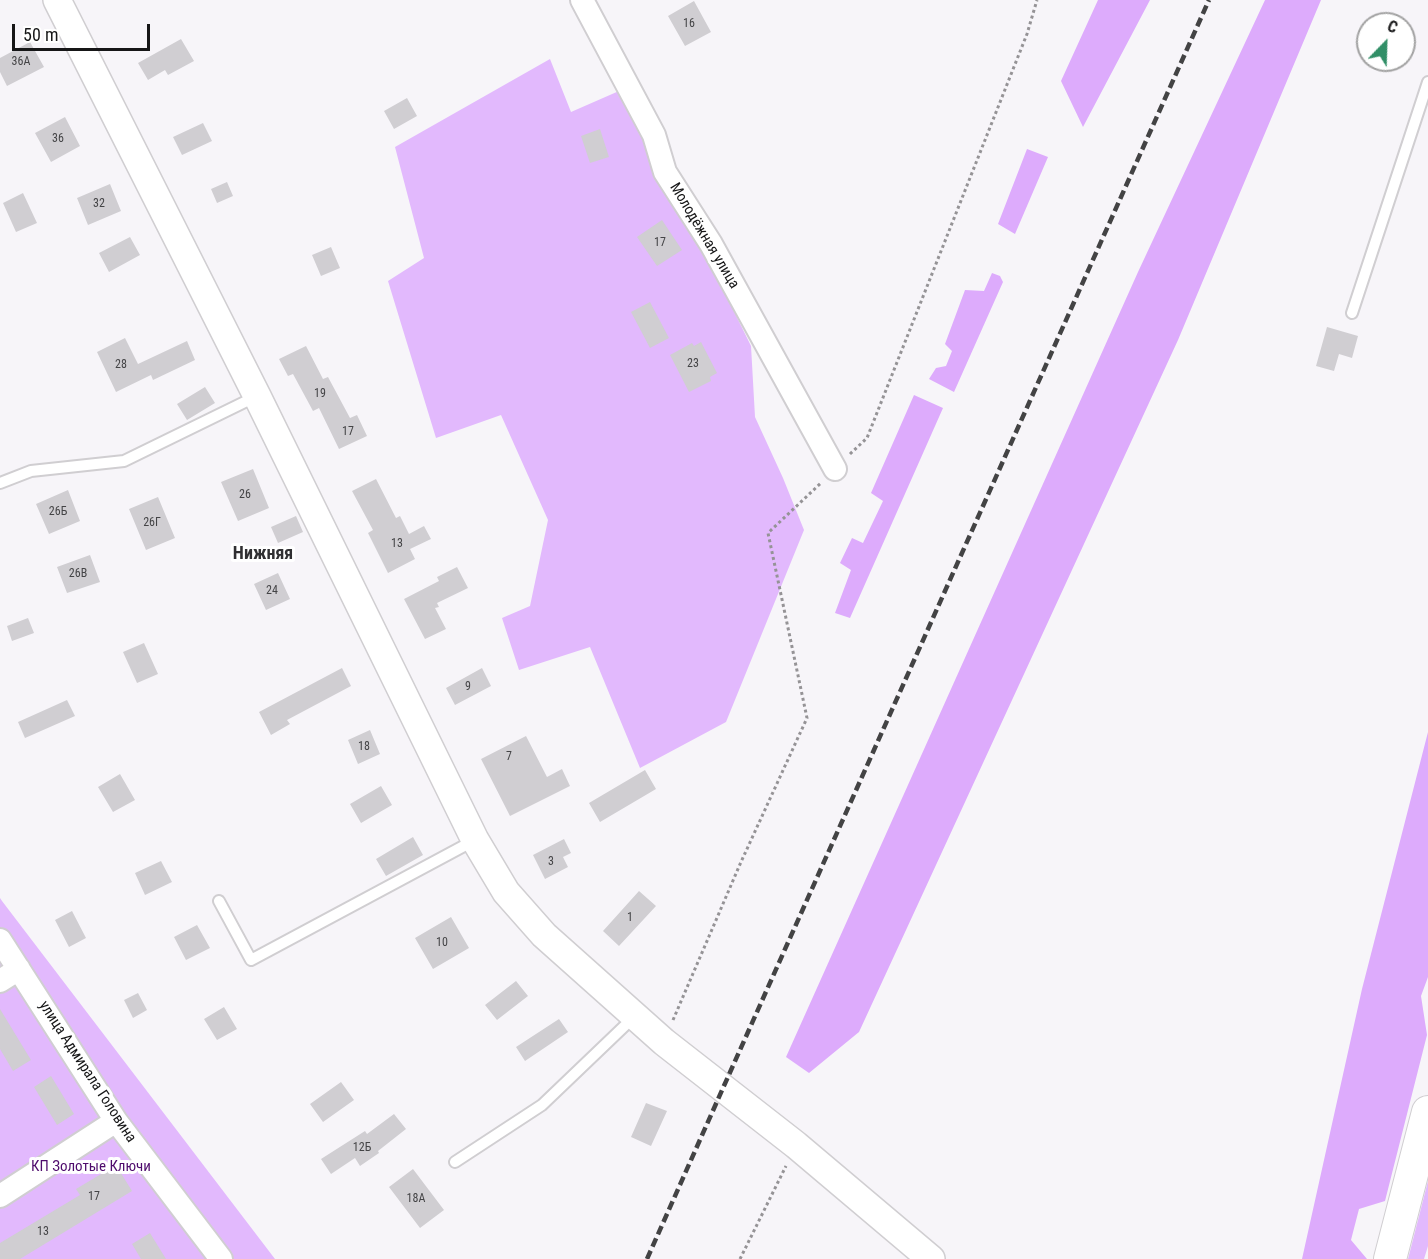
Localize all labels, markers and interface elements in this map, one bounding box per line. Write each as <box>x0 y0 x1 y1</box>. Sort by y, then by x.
scale bar <box>15 12 153 50</box>
north arrow <box>1356 12 1416 72</box>
text: С <box>1385 16 1400 37</box>
house number: 16 <box>683 17 695 31</box>
text: 50 m <box>23 24 58 45</box>
house number: 36А <box>12 55 30 69</box>
house number: 36 <box>52 132 64 146</box>
street label: Молодёжная улица <box>665 180 743 292</box>
house number: 32 <box>93 197 105 211</box>
house number: 17 <box>654 236 666 250</box>
house number: 23 <box>687 357 699 371</box>
house number: 28 <box>115 358 127 372</box>
house number: 19 <box>314 387 326 401</box>
house number: 17 <box>342 425 354 439</box>
house number: 26 <box>239 488 251 502</box>
house number: 26Б <box>49 505 67 519</box>
house number: 26Г <box>143 516 161 530</box>
house number: 13 <box>391 537 403 551</box>
district label: Нижняя <box>233 543 293 565</box>
house number: 26В <box>69 567 87 581</box>
house number: 24 <box>266 584 278 598</box>
house number: 9 <box>465 680 471 694</box>
house number: 18 <box>358 740 370 754</box>
house number: 7 <box>506 750 512 764</box>
house number: 3 <box>548 855 554 869</box>
house number: 1 <box>627 911 633 925</box>
house number: 10 <box>436 936 448 950</box>
street label: улица Адмирала Головина <box>34 998 140 1146</box>
house number: 12Б <box>353 1141 371 1155</box>
park label: КП Золотые Ключи <box>31 1158 151 1176</box>
house number: 17 <box>88 1190 100 1204</box>
house number: 18А <box>407 1192 425 1206</box>
house number: 13 <box>37 1225 49 1239</box>

